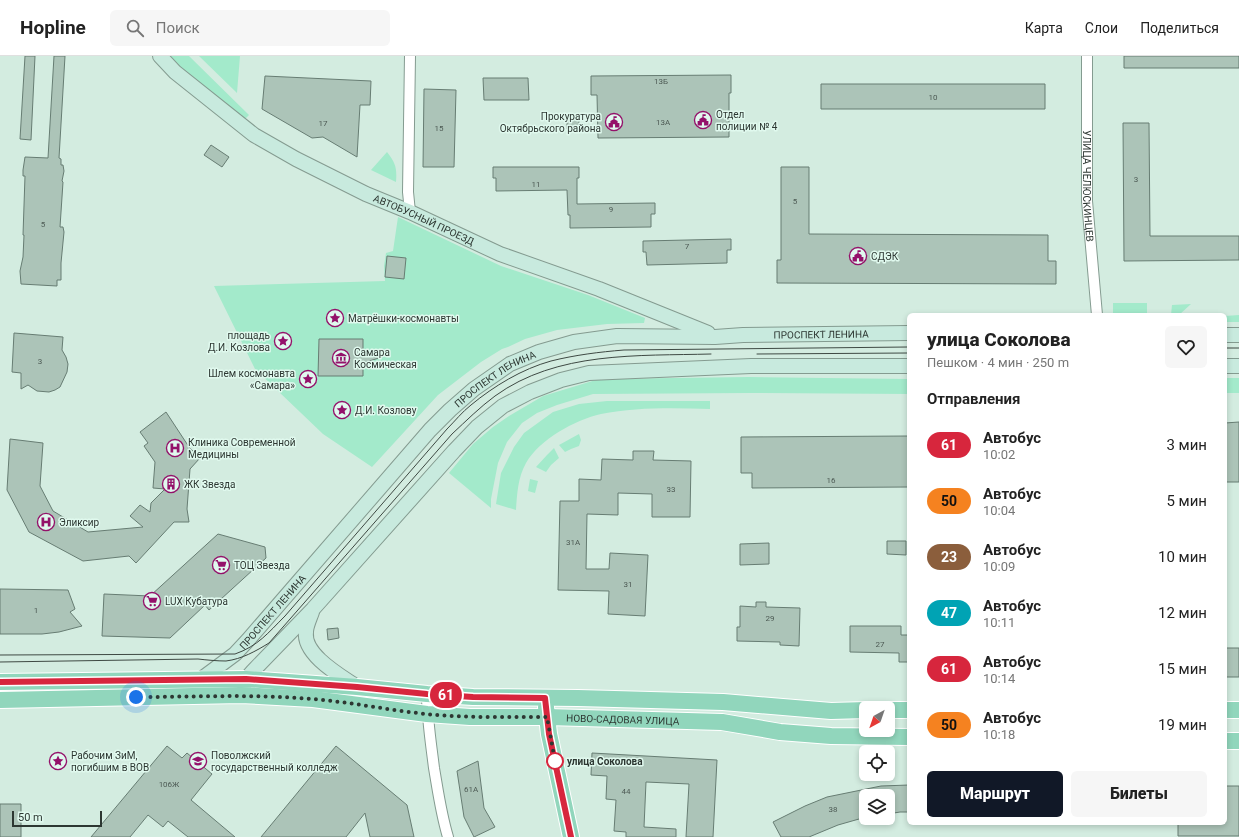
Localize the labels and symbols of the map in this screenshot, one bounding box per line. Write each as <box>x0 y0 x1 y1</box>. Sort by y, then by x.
house number: 13Б <box>654 77 668 86</box>
house number: 10 <box>929 93 938 102</box>
place label: Отдел полиции № 4 <box>716 109 778 132</box>
public building icon: Отдел полиции № 4 <box>693 110 713 130</box>
place label: Прокуратура Октябрьского района <box>500 111 601 134</box>
public building icon: Прокуратура Октябрьского района <box>604 112 624 132</box>
house number: 13А <box>656 118 671 127</box>
house number: 17 <box>319 119 328 128</box>
house number: 15 <box>435 124 444 133</box>
street label: УЛИЦА ЧЕЛЮСКИНЦЕВ <box>1081 130 1096 242</box>
house number: 3 <box>1134 175 1138 184</box>
house number: 11 <box>532 180 541 189</box>
street label: АВТОБУСНЫЙ ПРОЕЗД <box>372 193 476 247</box>
house number: 5 <box>793 197 798 206</box>
house number: 9 <box>609 205 613 214</box>
house number: 5 <box>41 220 46 229</box>
house number: 7 <box>685 242 690 251</box>
public building icon: СДЭК <box>848 246 868 266</box>
place label: СДЭК <box>871 251 899 262</box>
place icon: Матрёшки-космонавты <box>325 308 345 328</box>
place label: Матрёшки-космонавты <box>348 313 459 324</box>
street label: ПРОСПЕКТ ЛЕНИНА <box>773 328 869 341</box>
place label: площадь Д.И. Козлова <box>208 330 270 353</box>
place icon: площадь Д.И. Козлова <box>273 331 293 351</box>
place label: Самара Космическая <box>354 347 417 370</box>
museum icon: Самара Космическая <box>331 348 351 368</box>
street label: ПРОСПЕКТ ЛЕНИНА <box>452 349 538 410</box>
house number: 3 <box>38 357 42 366</box>
place label: Шлем космонавта «Самара» <box>208 368 295 391</box>
place icon: Шлем космонавта «Самара» <box>298 369 318 389</box>
place icon: Д.И. Козлову <box>332 400 352 420</box>
place label: Д.И. Козлову <box>355 405 417 416</box>
place label: Клиника Современной Медицины <box>188 437 296 460</box>
hospital icon: Клиника Современной Медицины <box>165 438 185 458</box>
building icon: ЖК Звезда <box>161 474 181 494</box>
house number: 16 <box>827 476 836 485</box>
place label: ЖК Звезда <box>184 479 236 490</box>
house number: 33 <box>667 485 676 494</box>
hospital icon: Эликсир <box>36 512 56 532</box>
place label: Эликсир <box>59 517 100 528</box>
house number: 31А <box>566 538 581 547</box>
supermarket icon: ТОЦ Звезда <box>211 555 231 575</box>
place label: ТОЦ Звезда <box>234 560 290 571</box>
street label: ПРОСПЕКТ ЛЕНИНА <box>237 572 308 652</box>
house number: 31 <box>624 580 633 589</box>
supermarket icon: LUX Кубатура <box>142 591 162 611</box>
place label: LUX Кубатура <box>165 596 228 607</box>
house number: 1 <box>34 606 38 615</box>
house number: 29 <box>766 614 775 623</box>
house number: 27 <box>876 640 885 649</box>
line badge: 61 <box>428 682 464 708</box>
your location <box>126 687 146 707</box>
north arrow <box>859 701 895 737</box>
street label: НОВО-САДОВАЯ УЛИЦА <box>566 713 680 727</box>
place label: Рабочим ЗиМ, погибшим в ВОВ <box>71 750 149 773</box>
place label: Поволжский государственный колледж <box>211 750 338 773</box>
place icon: Рабочим ЗиМ, погибшим в ВОВ <box>48 751 68 771</box>
school or university icon: Поволжский государственный колледж <box>188 751 208 771</box>
marker: улица Соколова <box>546 752 564 770</box>
place label: улица Соколова <box>567 756 643 767</box>
house number: 106Ж <box>159 780 180 789</box>
house number: 61А <box>464 785 479 794</box>
house number: 44 <box>622 787 631 796</box>
house number: 38 <box>829 805 838 814</box>
scale bar <box>12 809 102 828</box>

